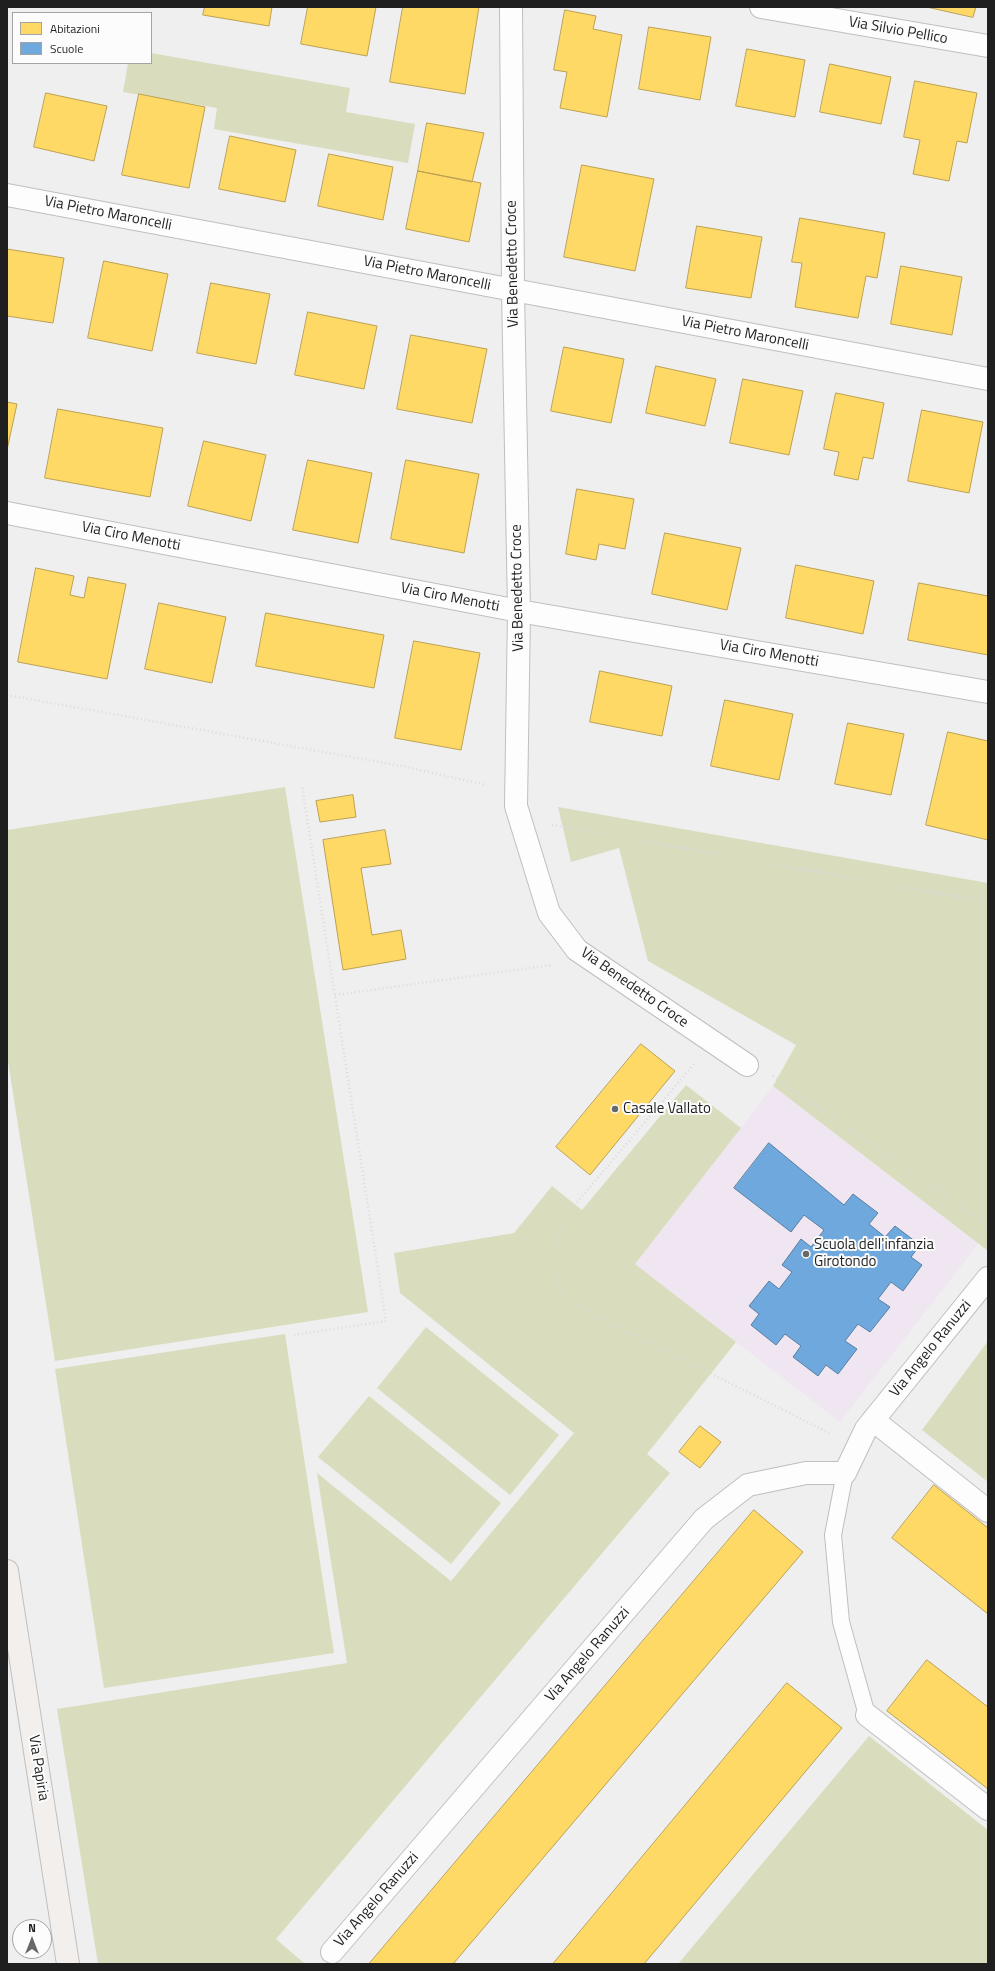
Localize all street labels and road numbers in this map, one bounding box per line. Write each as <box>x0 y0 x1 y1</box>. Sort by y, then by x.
street label: Via Silvio Pellico <box>847 13 949 49</box>
street label: Via Pietro Maroncelli <box>43 193 173 235</box>
street label: Via Benedetto Croce <box>503 200 523 328</box>
street label: Via Pietro Maroncelli <box>362 253 492 295</box>
street label: Via Pietro Maroncelli <box>680 313 810 355</box>
street label: Via Ciro Menotti <box>80 519 182 555</box>
street label: Via Benedetto Croce <box>508 524 528 652</box>
street label: Via Ciro Menotti <box>399 580 501 616</box>
street label: Via Ciro Menotti <box>718 636 820 672</box>
street label: Via Benedetto Croce <box>577 944 691 1032</box>
street label: Via Angelo Ranuzzi <box>886 1297 976 1401</box>
street label: Via Angelo Ranuzzi <box>542 1604 634 1706</box>
street label: Via Papiria <box>24 1734 52 1802</box>
street label: Via Angelo Ranuzzi <box>331 1849 423 1951</box>

